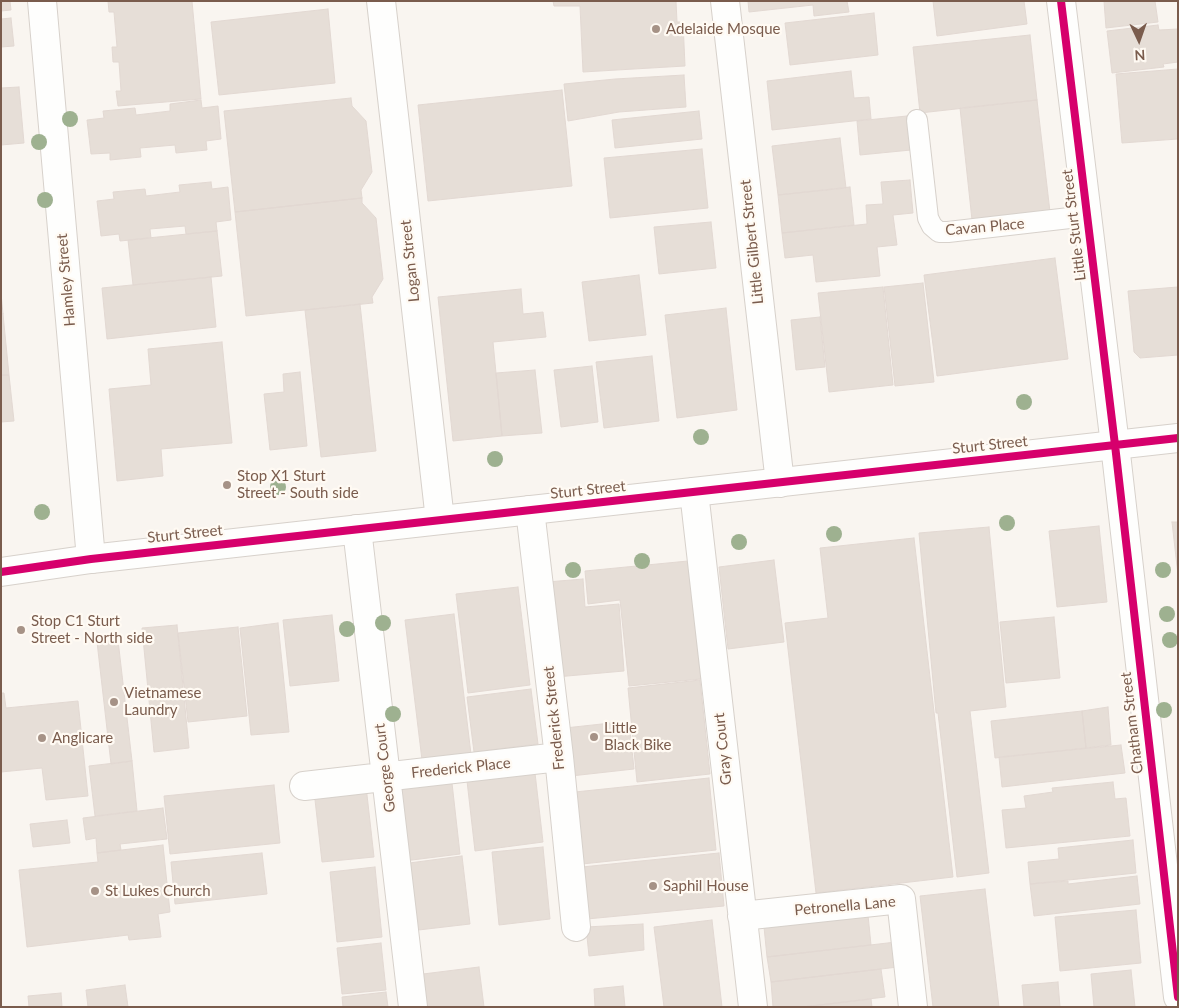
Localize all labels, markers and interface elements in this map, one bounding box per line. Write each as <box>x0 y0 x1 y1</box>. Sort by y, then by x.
north arrow <box>1114 15 1164 65</box>
place label: Adelaide Mosque <box>666 20 780 38</box>
marker: Adelaide Mosque <box>650 23 662 35</box>
text: N <box>1134 47 1146 64</box>
street label: Little Sturt Street <box>1058 168 1090 282</box>
street label: Little Gilbert Street <box>736 179 768 305</box>
street label: Cavan Place <box>945 215 1025 239</box>
street label: Logan Street <box>397 219 423 303</box>
street label: Hamley Street <box>53 233 79 327</box>
street label: Sturt Street <box>951 432 1029 458</box>
place label: Stop X1 Sturt Street - South side <box>237 467 359 502</box>
street label: Sturt Street <box>549 477 627 503</box>
marker: Stop X1 Sturt Street - South side <box>221 479 233 491</box>
street label: Sturt Street <box>146 521 224 547</box>
place label: Stop C1 Sturt Street - North side <box>31 612 153 647</box>
marker: Stop C1 Sturt Street - North side <box>15 624 27 636</box>
street label: Frederick Street <box>540 665 568 771</box>
street label: Chatham Street <box>1117 671 1147 775</box>
place label: Vietnamese Laundry <box>124 684 201 719</box>
marker: Vietnamese Laundry <box>108 696 120 708</box>
street label: Gray Court <box>710 712 736 786</box>
place label: Little Black Bike <box>604 719 671 754</box>
street label: George Court <box>371 722 399 814</box>
place label: Anglicare <box>52 729 113 747</box>
marker: Little Black Bike <box>588 731 600 743</box>
marker: Anglicare <box>36 732 48 744</box>
street label: Frederick Place <box>410 754 512 782</box>
place label: Saphil House <box>663 877 749 895</box>
marker: Saphil House <box>647 880 659 892</box>
place label: St Lukes Church <box>105 882 211 900</box>
marker: St Lukes Church <box>89 885 101 897</box>
street label: Petronella Lane <box>794 893 896 919</box>

